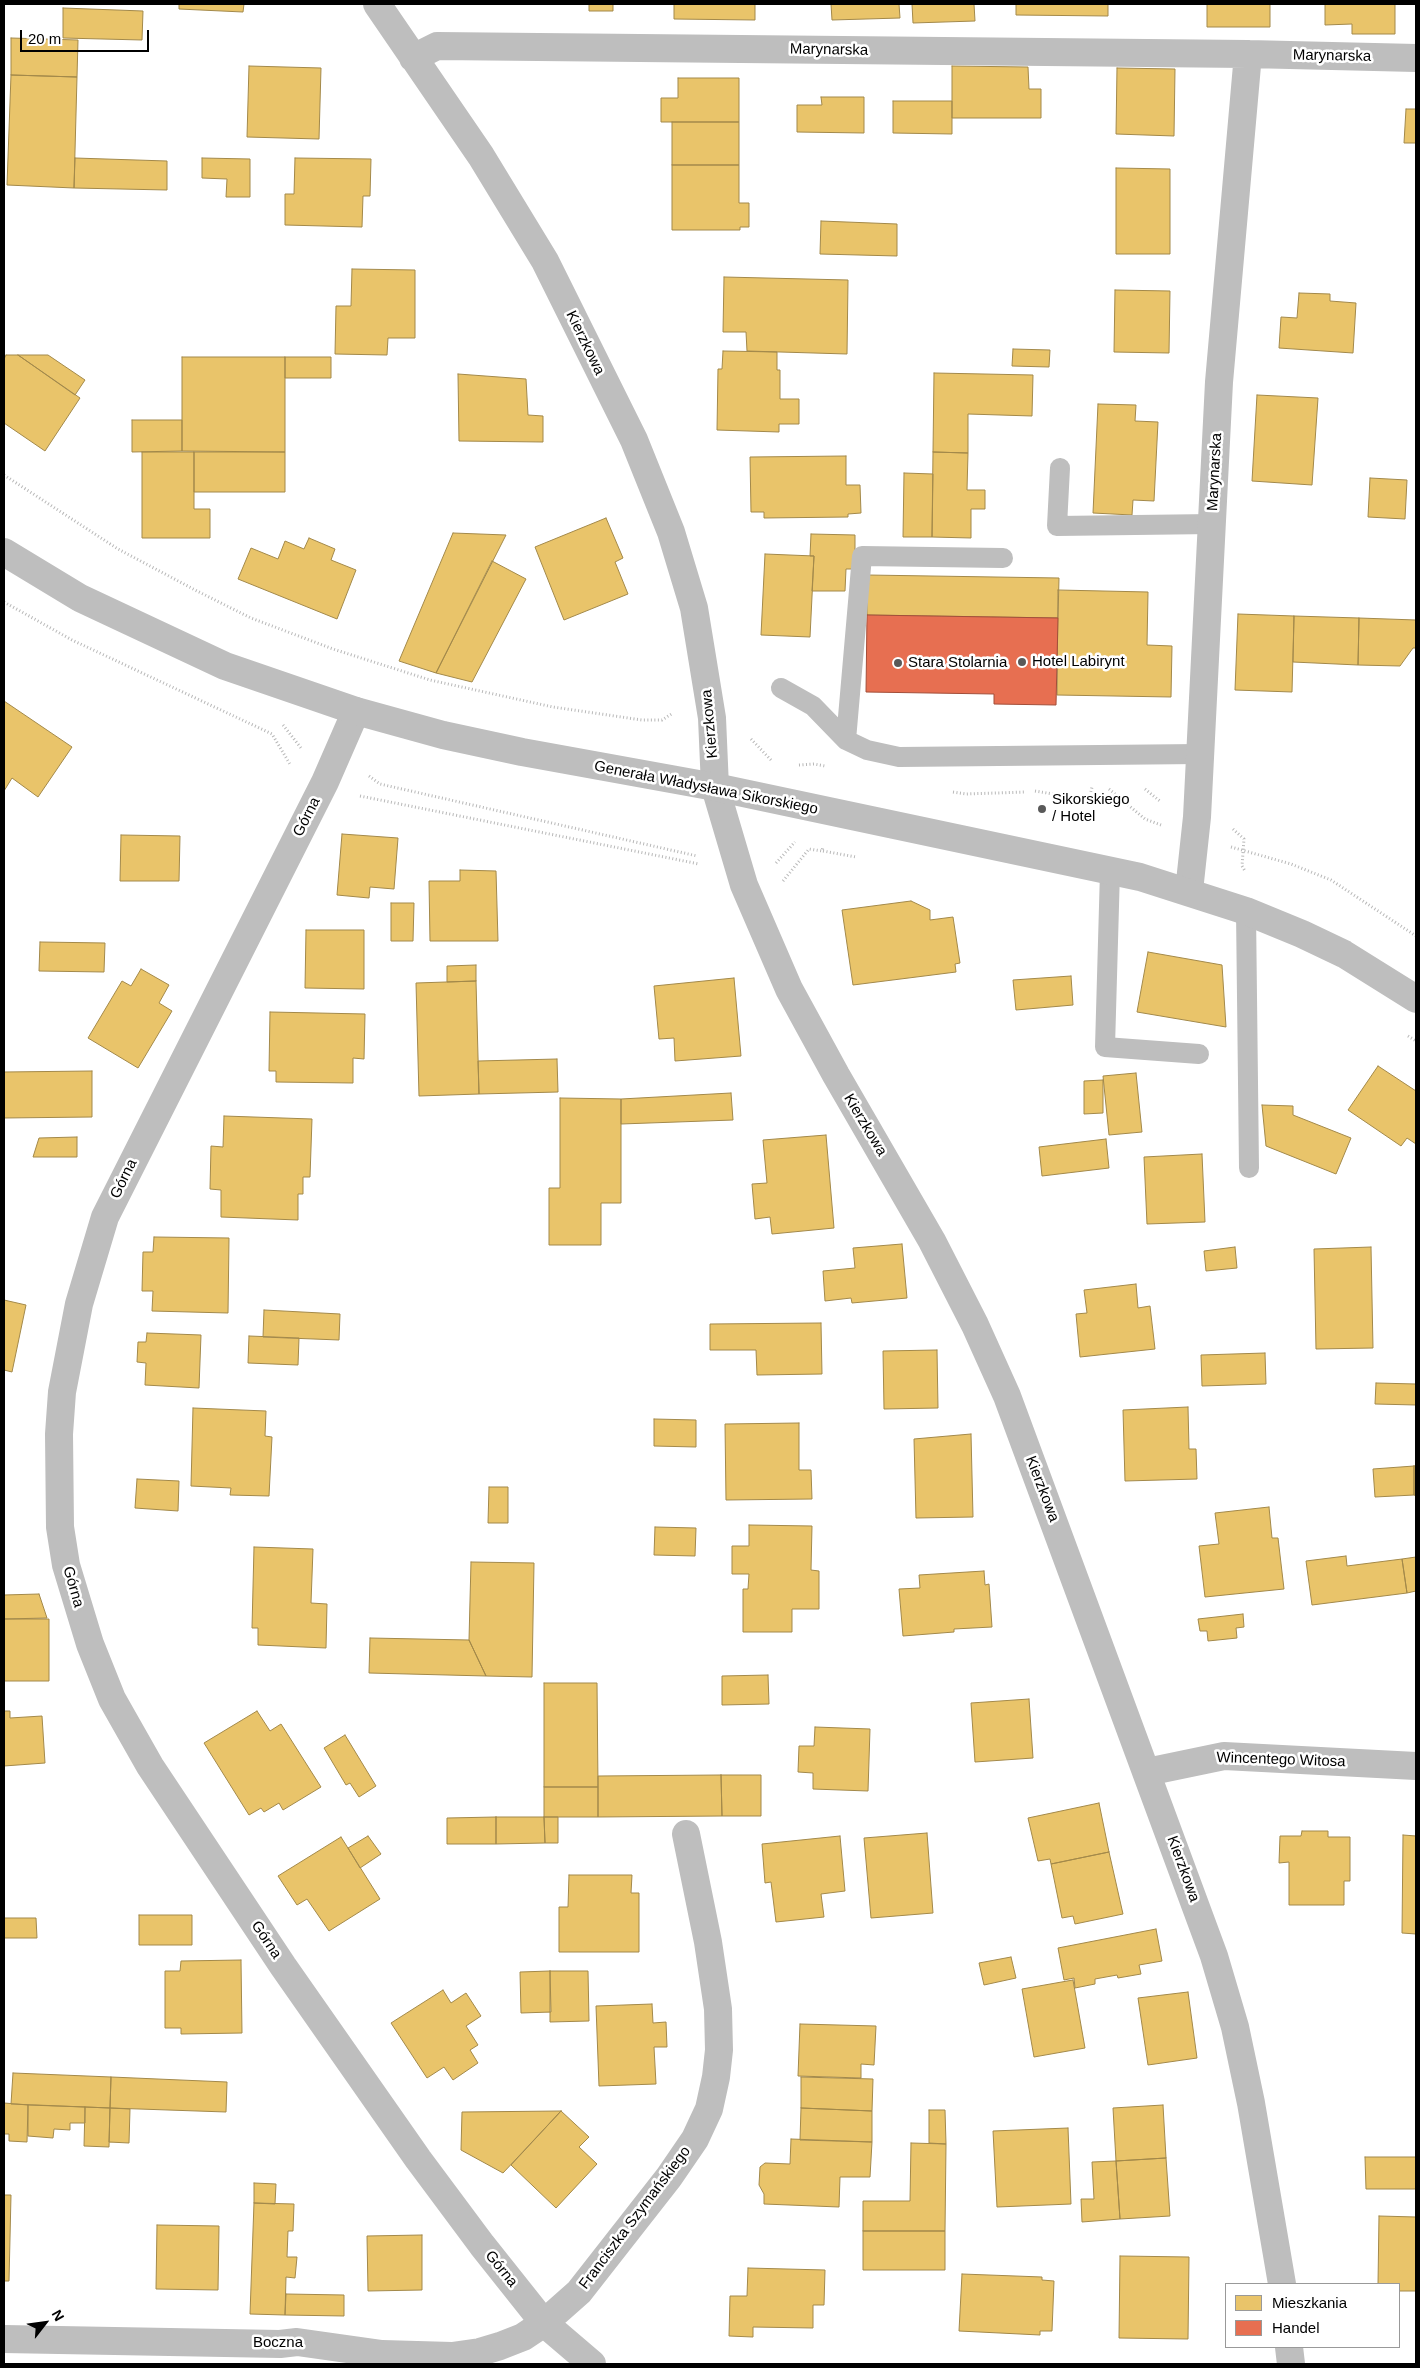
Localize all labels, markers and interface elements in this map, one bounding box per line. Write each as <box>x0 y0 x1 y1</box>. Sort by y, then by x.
scale bar <box>22 20 151 52</box>
text: 20 m <box>28 30 61 47</box>
street label: Marynarska <box>790 40 868 60</box>
street label: Marynarska <box>1293 46 1371 66</box>
street label: Kierzkowa <box>562 308 608 378</box>
street label: Marynarska <box>1204 432 1226 512</box>
place label: Hotel Labirynt <box>1032 653 1125 671</box>
place label: Stara Stolarnia <box>908 654 1007 672</box>
marker: Hotel Labirynt <box>1016 656 1028 668</box>
marker: Stara Stolarnia <box>892 657 904 669</box>
street label: Kierzkowa <box>698 689 722 759</box>
street label: Generała Władysława Sikorskiego <box>593 757 819 819</box>
place label: Sikorskiego / Hotel <box>1052 791 1130 826</box>
street label: Górna <box>290 794 324 840</box>
marker: Sikorskiego / Hotel <box>1036 803 1048 815</box>
street label: Kierzkowa <box>839 1091 891 1159</box>
street label: Górna <box>107 1156 141 1202</box>
street label: Kierzkowa <box>1021 1453 1063 1525</box>
street label: Górna <box>59 1564 87 1610</box>
street label: Wincentego Witosa <box>1216 1749 1346 1771</box>
street label: Kierzkowa <box>1163 1833 1203 1905</box>
street label: Górna <box>247 1918 285 1962</box>
street label: Franciszka Szymańskiego <box>575 2143 695 2293</box>
street label: Górna <box>481 2247 521 2291</box>
legend <box>1225 2283 1400 2348</box>
text: Mieszkania <box>1272 2294 1347 2311</box>
north arrow <box>20 2298 70 2348</box>
text: N <box>49 2307 67 2324</box>
text: Handel <box>1272 2319 1320 2336</box>
street label: Boczna <box>253 2334 303 2352</box>

